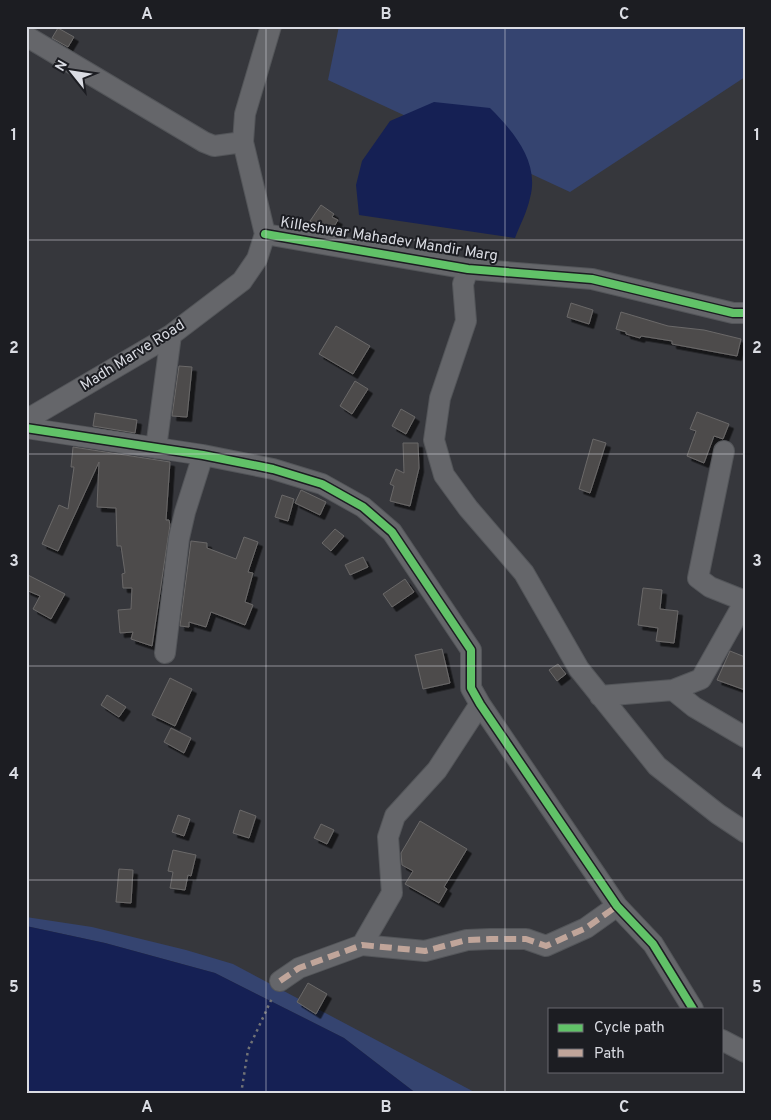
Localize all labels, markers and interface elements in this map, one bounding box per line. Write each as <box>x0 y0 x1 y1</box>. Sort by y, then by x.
text: A <box>141 5 153 25</box>
text: B <box>380 5 392 25</box>
text: C <box>619 5 629 25</box>
north arrow <box>48 48 98 98</box>
text: N <box>52 58 72 75</box>
text: 1 <box>11 126 17 146</box>
text: 1 <box>754 126 760 146</box>
street label: Killeshwar Mahadev Mandir Marg <box>279 213 499 267</box>
street label: Madh Marve Road <box>77 316 189 396</box>
text: 2 <box>9 339 19 359</box>
text: 2 <box>752 339 762 359</box>
text: 3 <box>9 552 19 572</box>
text: 3 <box>752 552 762 572</box>
text: 4 <box>9 765 19 785</box>
text: 4 <box>752 765 762 785</box>
text: 5 <box>9 978 19 998</box>
text: 5 <box>752 978 762 998</box>
legend <box>548 1008 724 1072</box>
text: Cycle path <box>594 1019 665 1038</box>
text: Path <box>594 1045 625 1064</box>
text: A <box>141 1098 153 1118</box>
text: B <box>380 1098 392 1118</box>
text: C <box>619 1098 629 1118</box>

